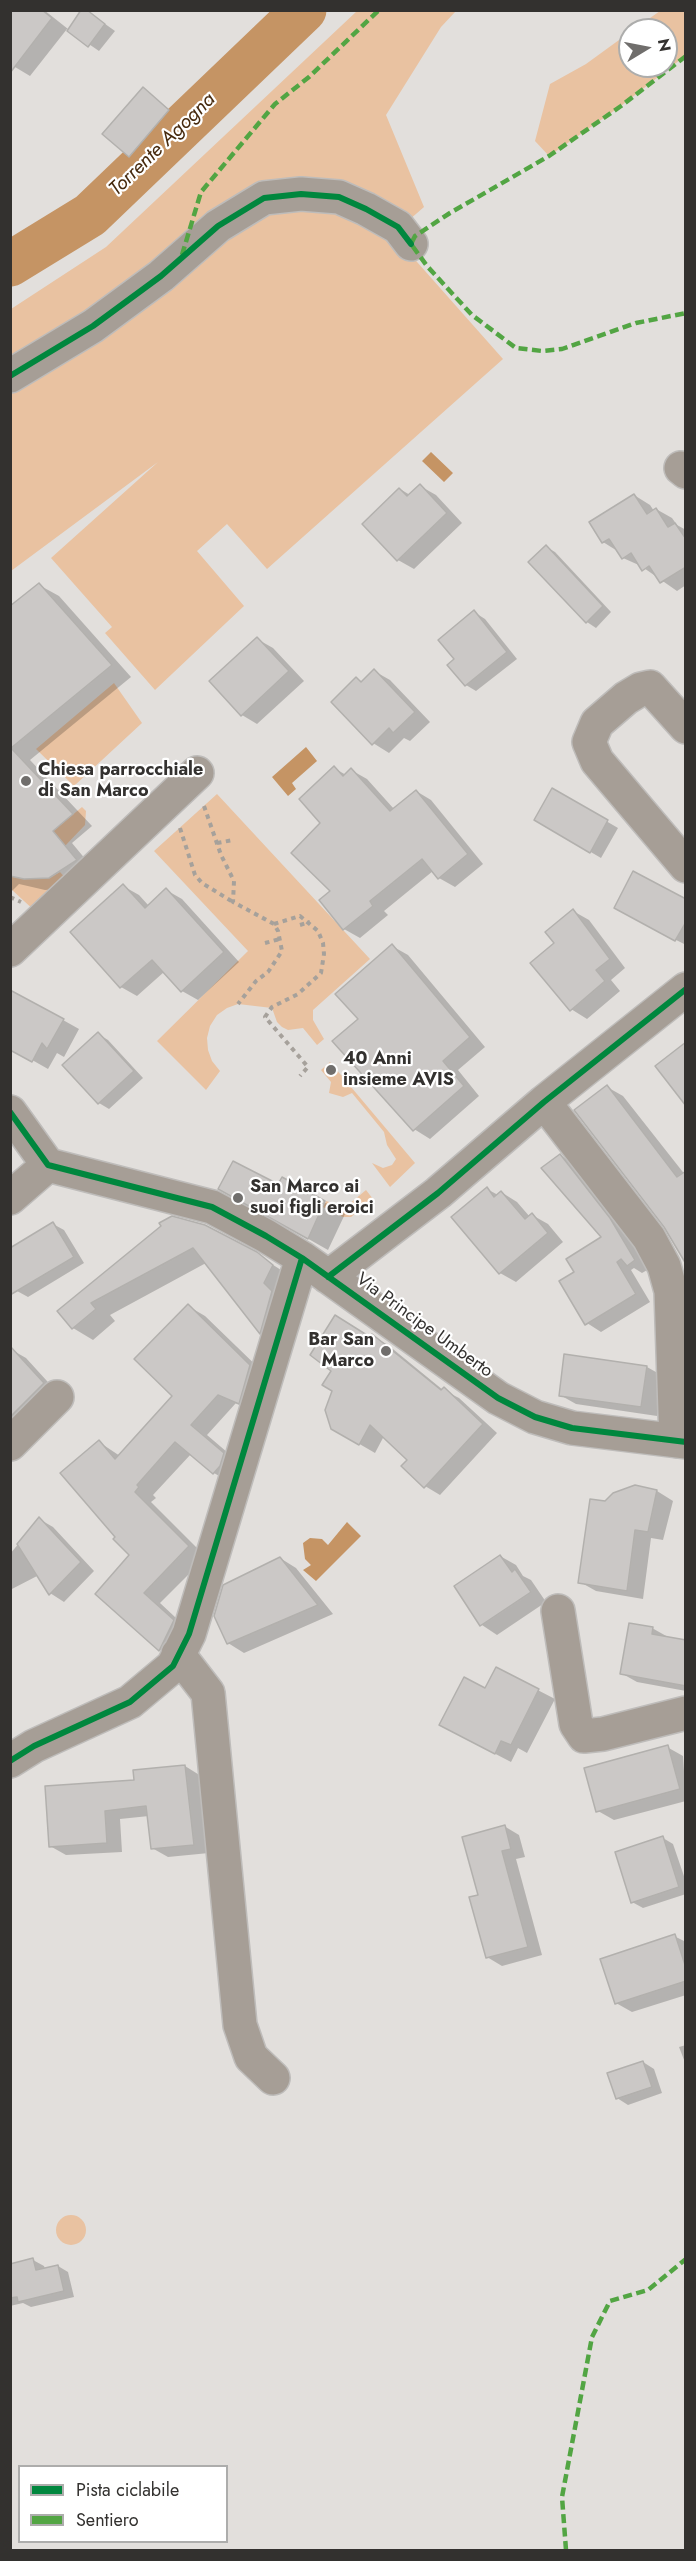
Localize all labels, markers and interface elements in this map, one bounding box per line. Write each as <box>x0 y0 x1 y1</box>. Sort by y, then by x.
north arrow <box>618 18 678 78</box>
text: N <box>652 37 677 53</box>
water label: Torrente Agogna <box>105 88 221 202</box>
place label: Chiesa parrocchiale di San Marco <box>38 760 203 802</box>
marker: Chiesa parrocchiale di San Marco <box>19 774 33 788</box>
place label: 40 Anni insieme AVIS <box>343 1049 454 1092</box>
marker: 40 Anni insieme AVIS <box>324 1063 338 1077</box>
place label: San Marco ai suoi figli eroici <box>250 1177 374 1220</box>
marker: San Marco ai suoi figli eroici <box>231 1191 245 1205</box>
street label: Via Principe Umberto <box>351 1269 497 1383</box>
place label: Bar San Marco <box>308 1330 374 1372</box>
marker: Bar San Marco <box>379 1344 393 1358</box>
legend <box>18 2465 228 2543</box>
text: Pista ciclabile <box>76 2477 179 2503</box>
text: Sentiero <box>76 2507 139 2533</box>

